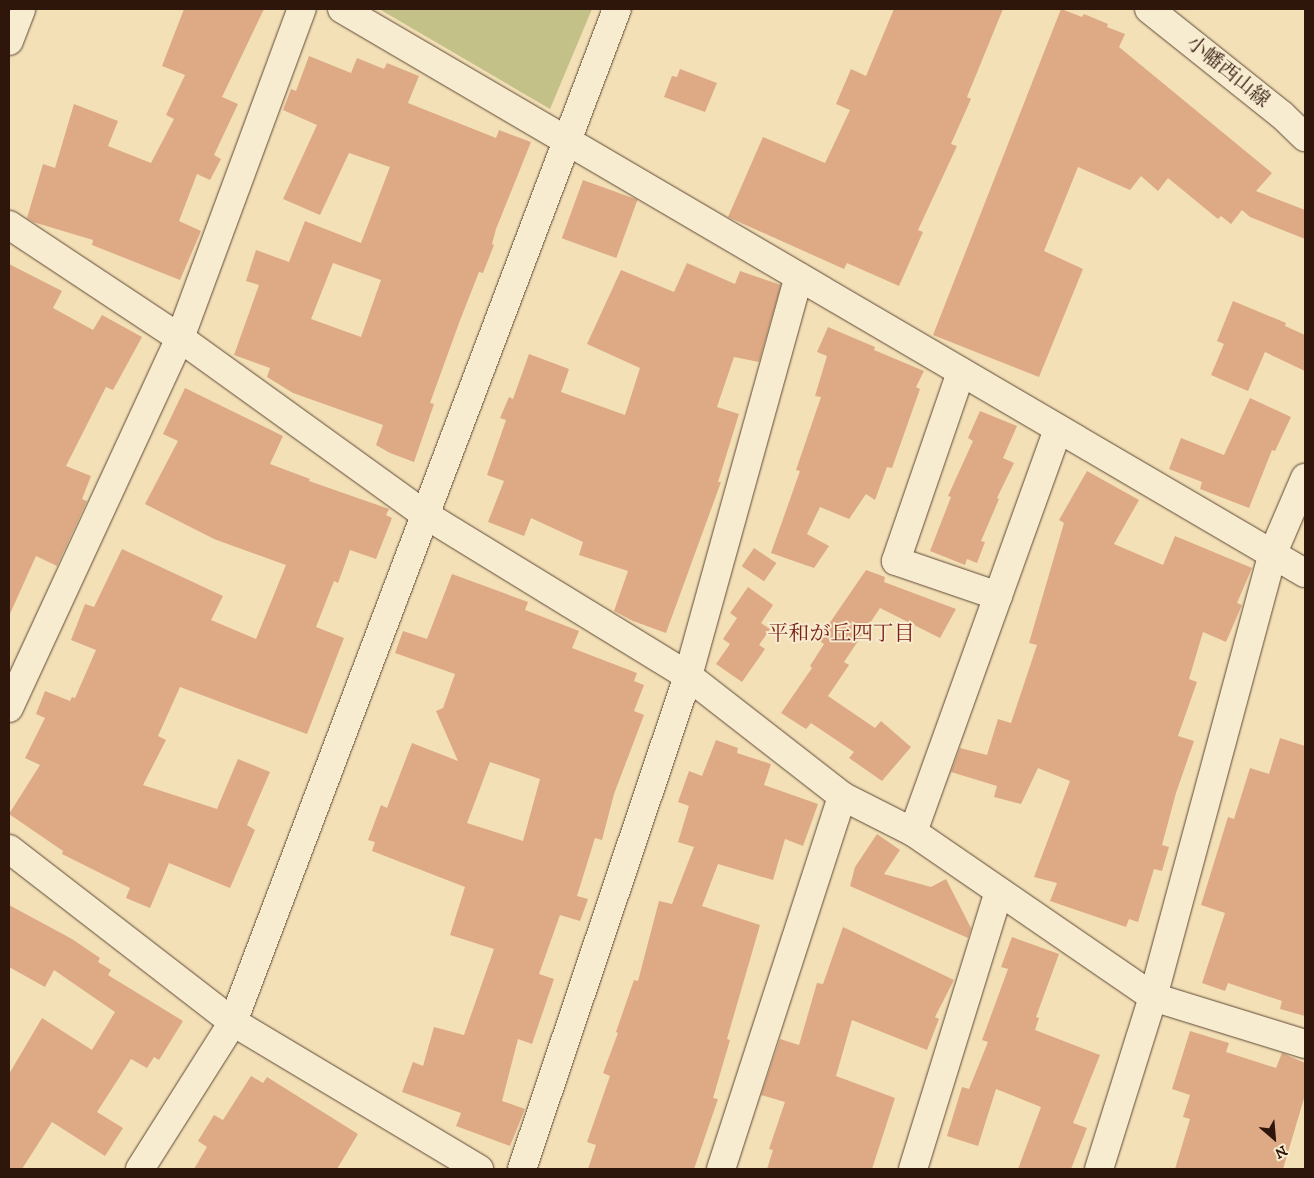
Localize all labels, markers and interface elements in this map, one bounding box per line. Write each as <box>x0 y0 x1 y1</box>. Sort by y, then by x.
street label: 小幡西山線 <box>1182 31 1274 113</box>
district label: 平和が丘四丁目 <box>768 621 914 647</box>
north arrow <box>1249 1113 1299 1163</box>
text: N <box>1272 1141 1290 1162</box>

